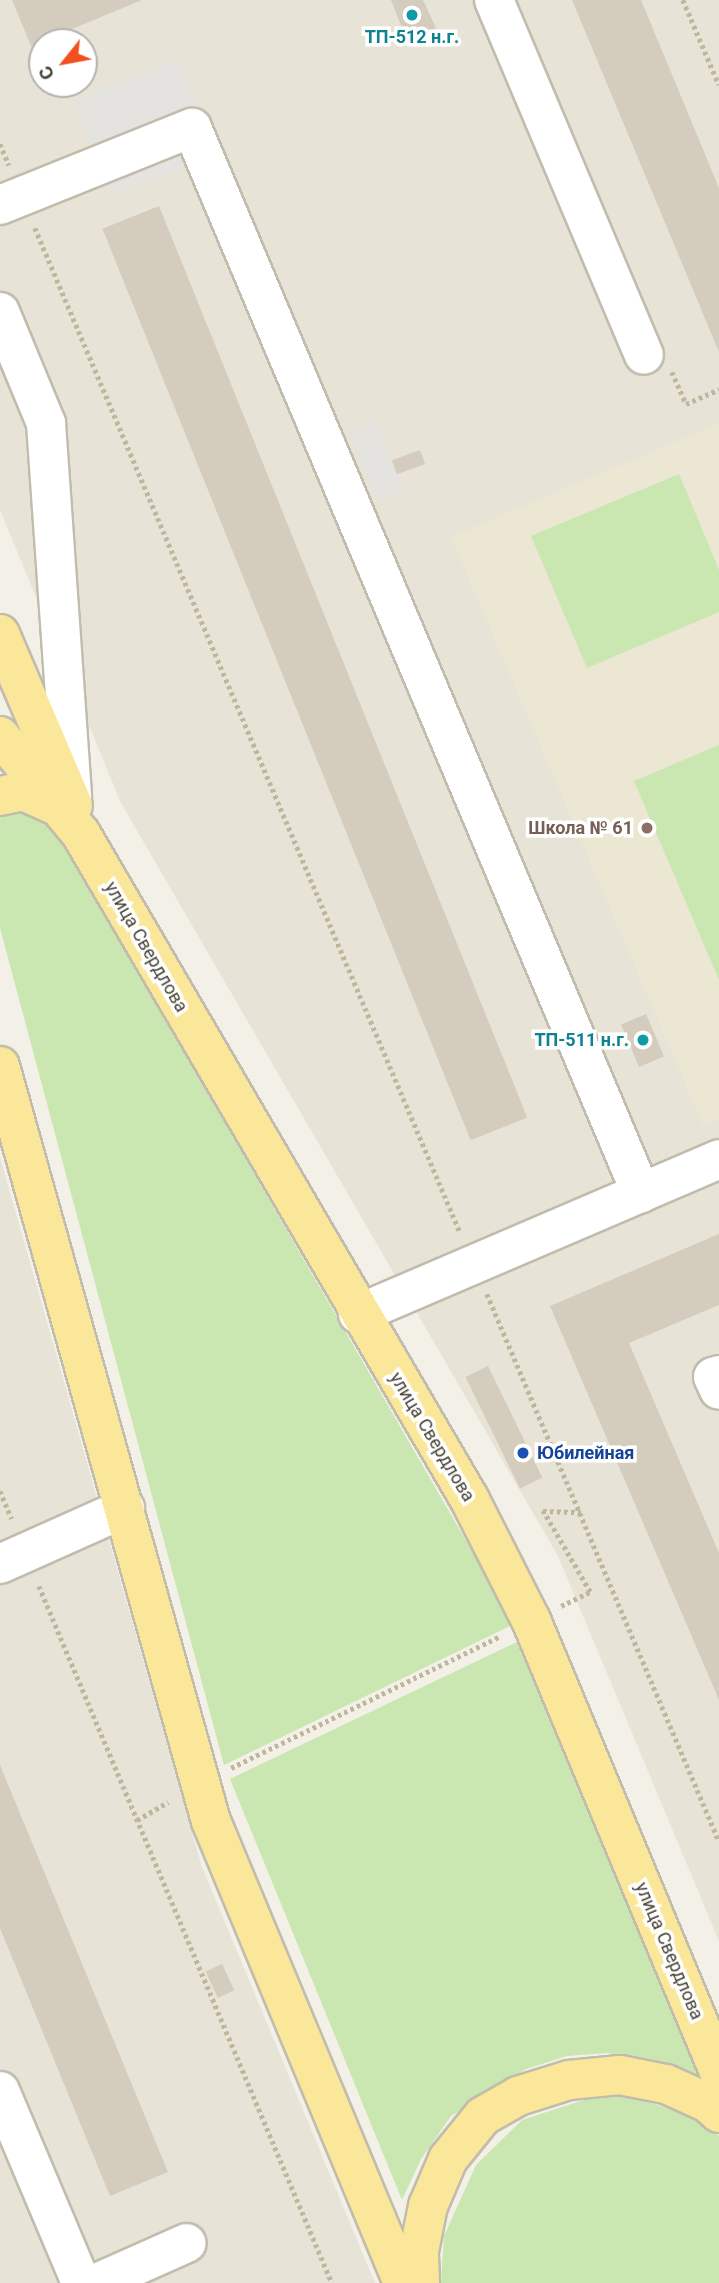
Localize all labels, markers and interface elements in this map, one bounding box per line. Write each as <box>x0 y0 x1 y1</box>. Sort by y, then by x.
marker: ТП-512 н.г. <box>404 7 420 23</box>
place label: ТП-512 н.г. <box>365 26 459 48</box>
north arrow <box>28 28 98 98</box>
text: С <box>33 62 59 84</box>
place label: Школа № 61 <box>528 817 633 839</box>
marker: Школа № 61 <box>639 820 655 836</box>
street label: улица Свердлова <box>100 878 192 1016</box>
place label: ТП-511 н.г. <box>534 1029 629 1051</box>
marker: ТП-511 н.г. <box>635 1032 651 1048</box>
street label: улица Свердлова <box>385 1368 479 1506</box>
place label: Юбилейная <box>537 1442 634 1464</box>
marker: Юбилейная <box>515 1445 531 1461</box>
street label: улица Свердлова <box>630 1879 708 2023</box>

